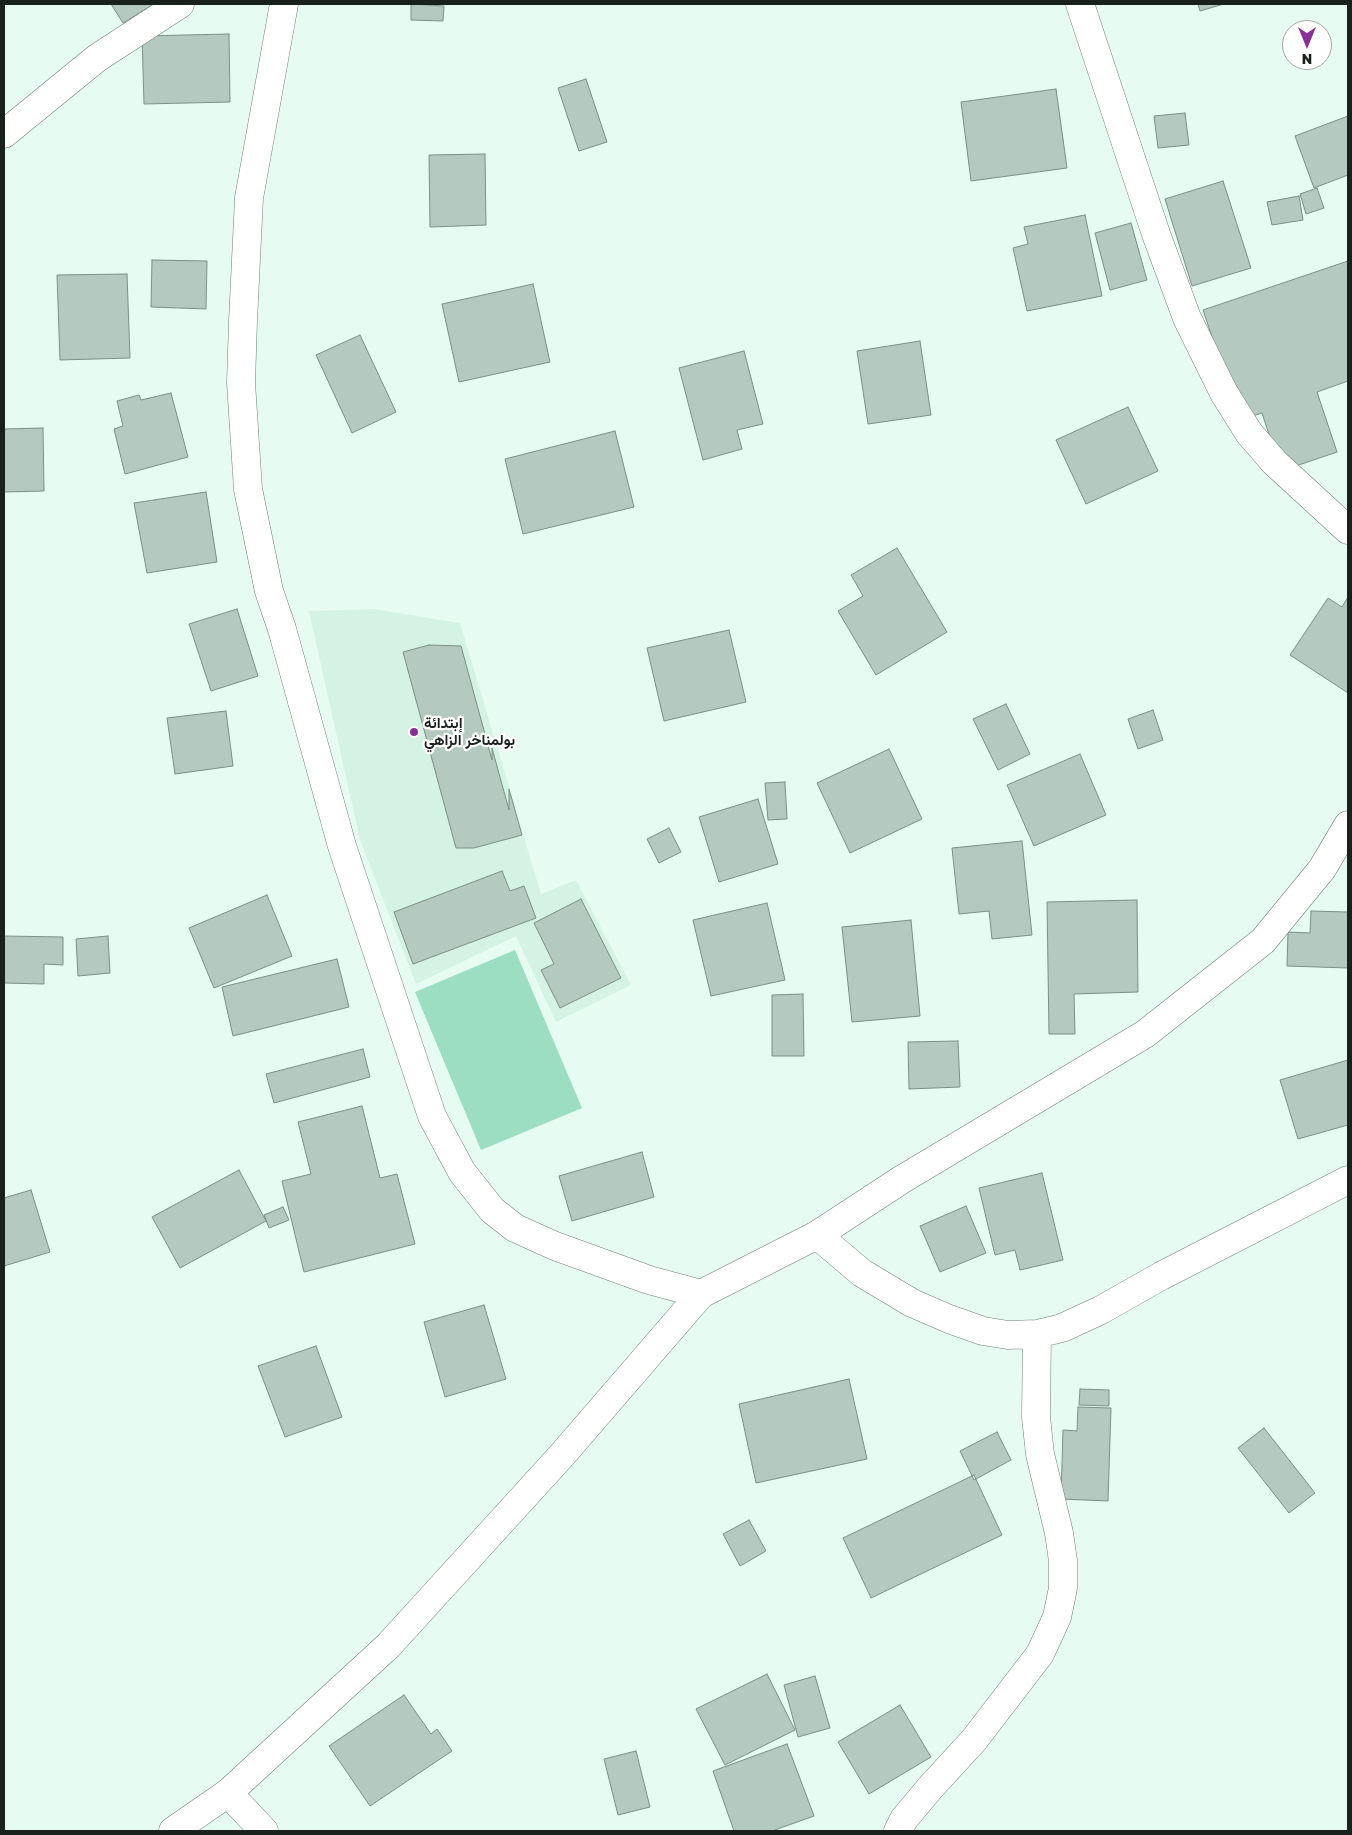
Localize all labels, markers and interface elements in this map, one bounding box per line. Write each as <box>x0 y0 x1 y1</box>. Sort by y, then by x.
north arrow <box>1282 20 1332 70</box>
text: N <box>1302 51 1312 68</box>
place label: إبتدائة بولمناخر الزاهي <box>424 714 515 749</box>
marker: إبتدائة بولمناخر الزاهي <box>408 726 420 738</box>

